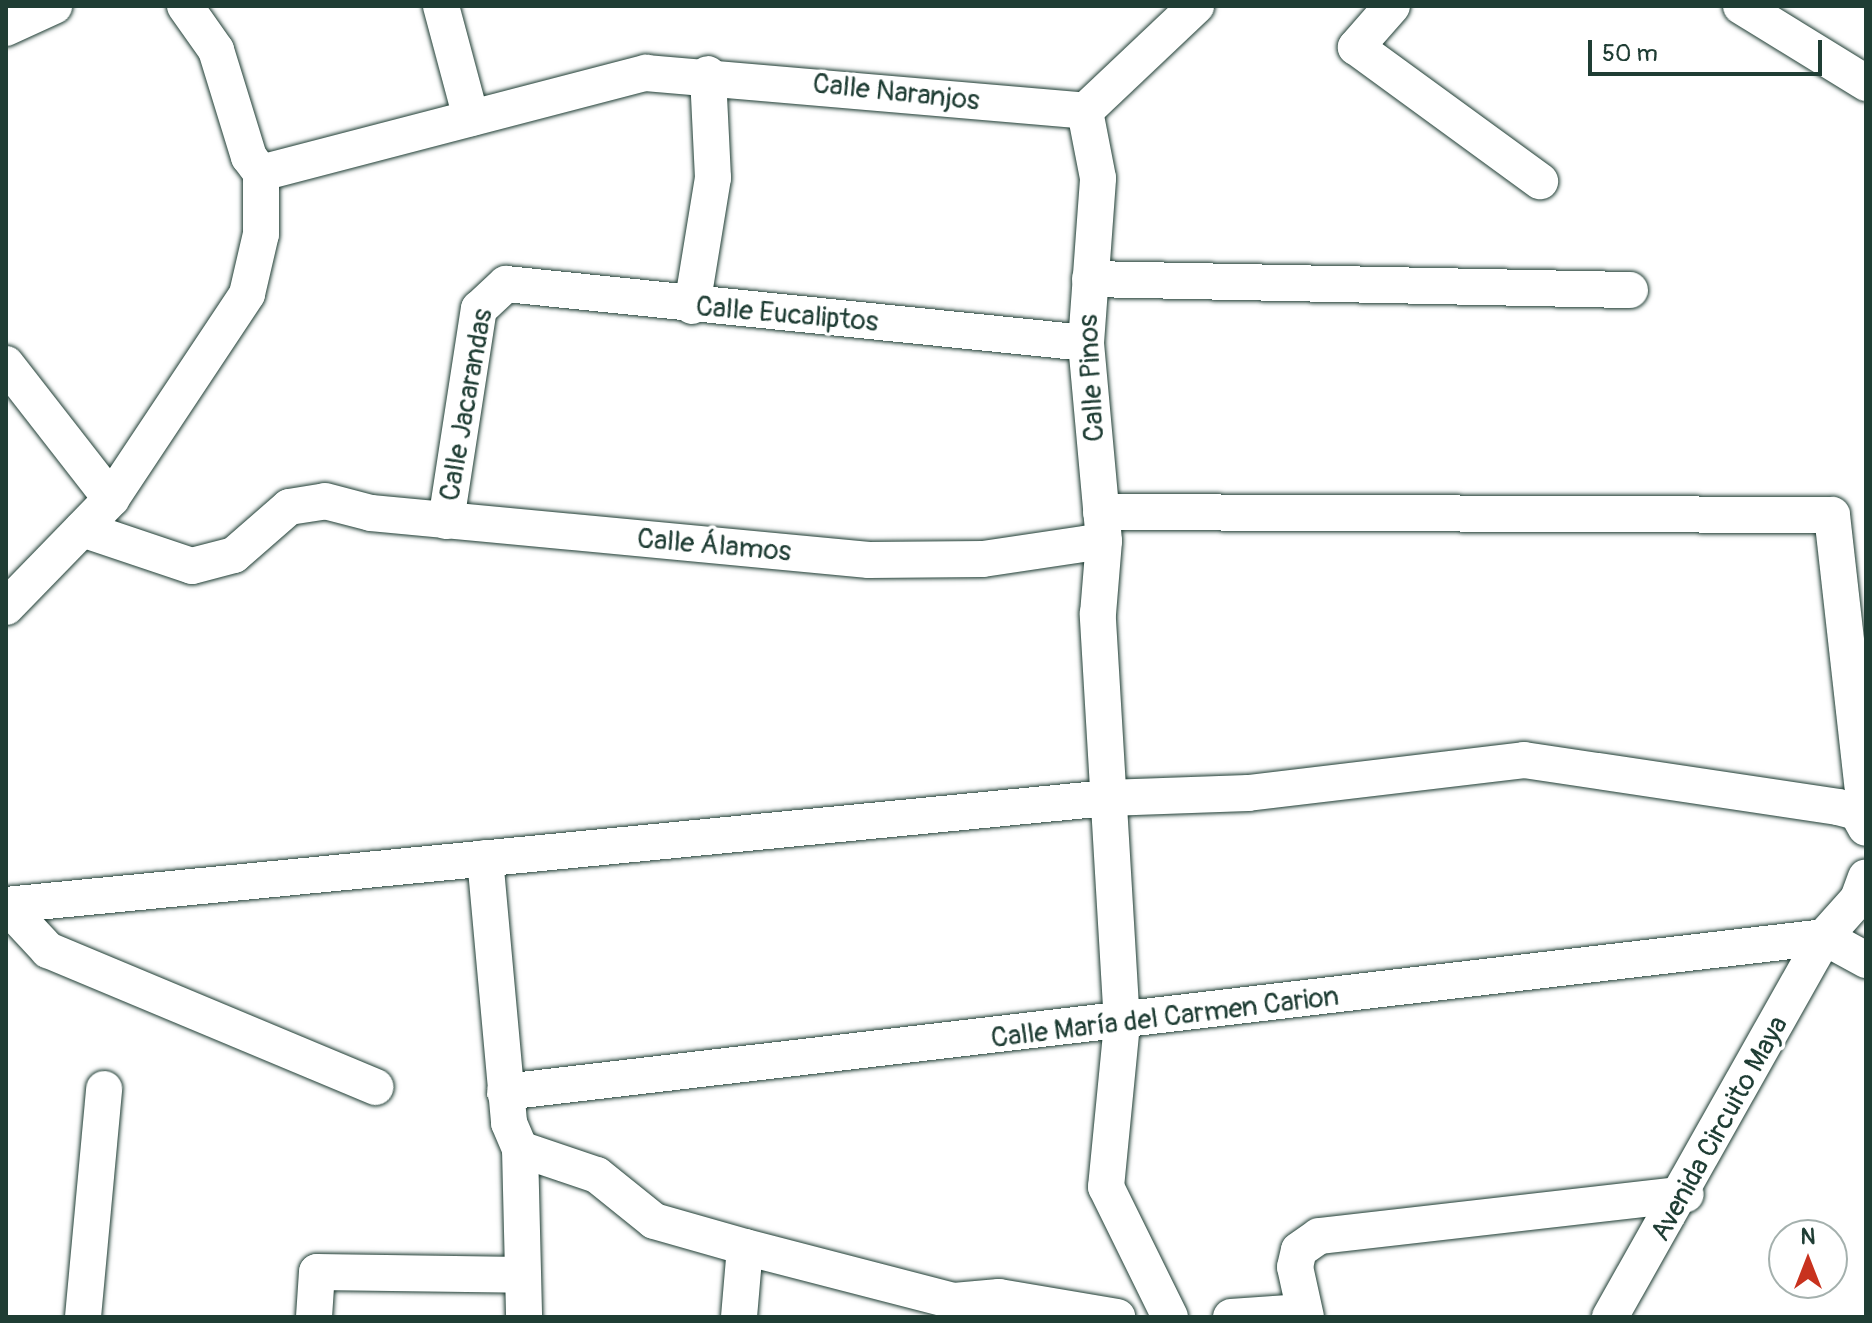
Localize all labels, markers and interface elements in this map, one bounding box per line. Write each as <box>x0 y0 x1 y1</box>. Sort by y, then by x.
scale bar <box>1592 24 1826 74</box>
text: 50 m <box>1602 39 1658 68</box>
street label: Calle Naranjos <box>811 68 981 118</box>
street label: Calle Eucaliptos <box>694 290 880 340</box>
street label: Calle Jacarandas <box>434 306 500 504</box>
street label: Calle Pinos <box>1072 313 1112 443</box>
street label: Calle Álamos <box>636 523 792 569</box>
street label: Calle María del Carmen Carion <box>989 980 1341 1056</box>
street label: Avenida Circuito Maya <box>1644 1011 1796 1247</box>
north arrow <box>1768 1219 1848 1299</box>
text: N <box>1801 1223 1815 1251</box>

